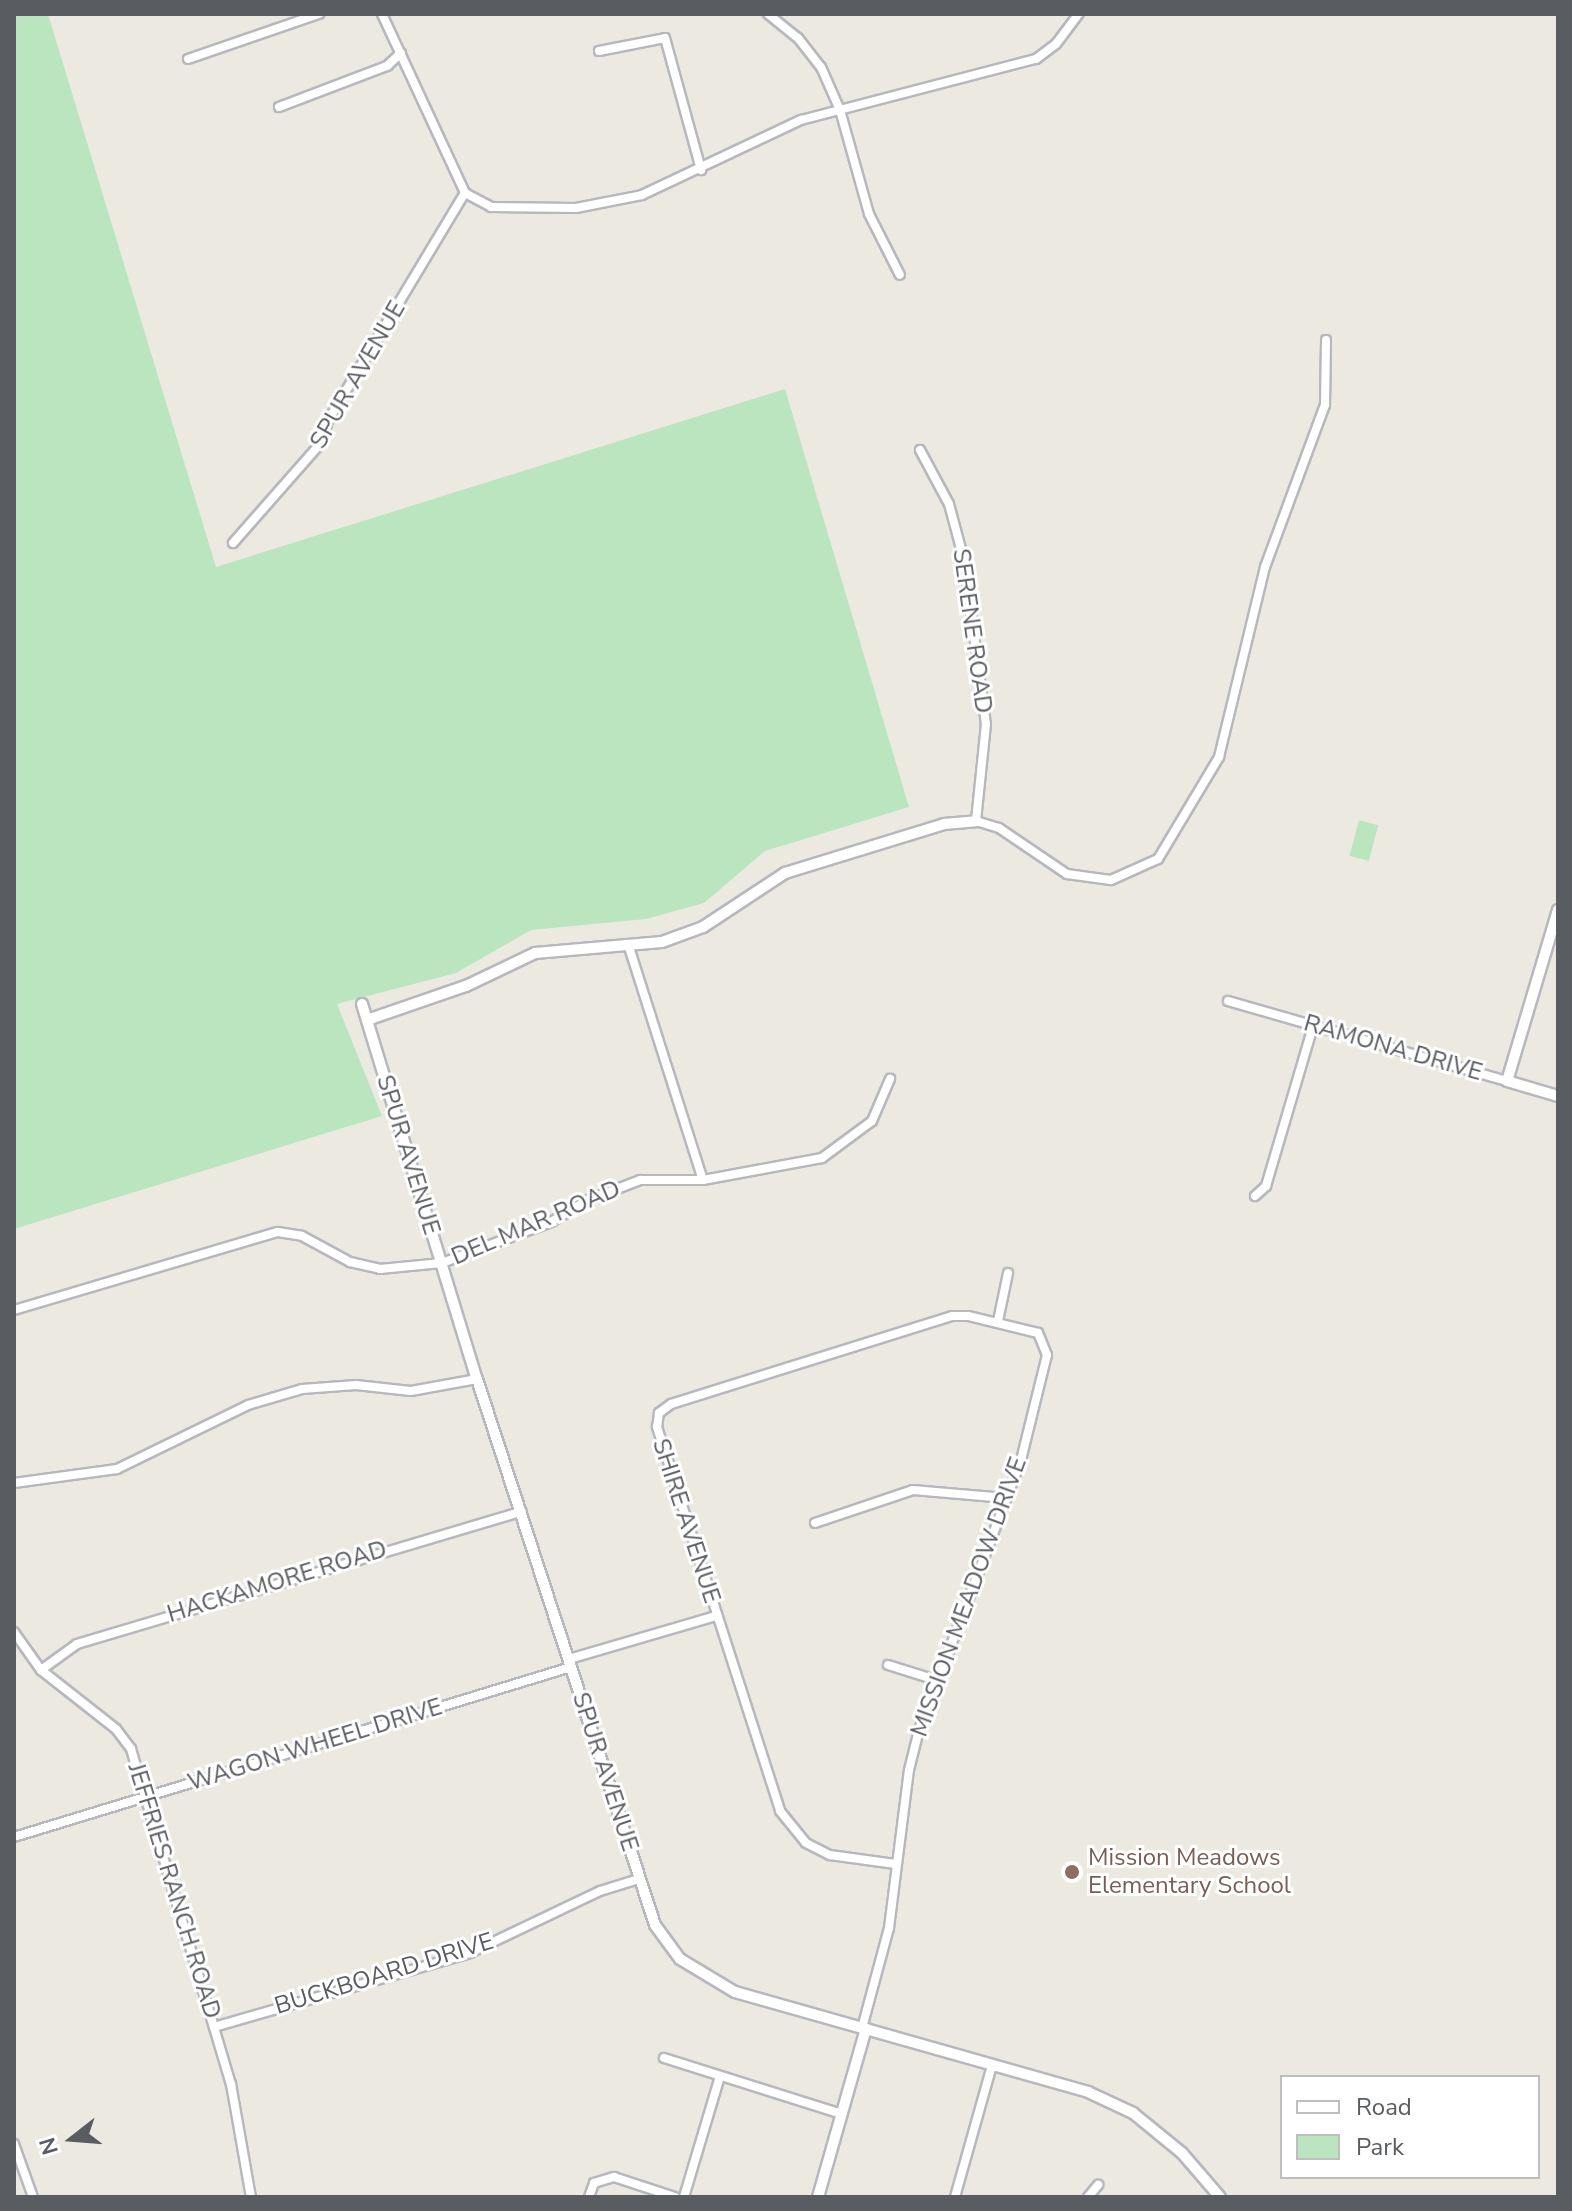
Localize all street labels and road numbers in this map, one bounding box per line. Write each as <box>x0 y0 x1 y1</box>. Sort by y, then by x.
street label: SPUR AVENUE <box>304 296 412 454</box>
street label: SERENE ROAD <box>946 547 998 715</box>
street label: RAMONA DRIVE <box>1301 1009 1485 1087</box>
street label: SPUR AVENUE <box>370 1072 446 1238</box>
street label: DEL MAR ROAD <box>447 1174 625 1272</box>
street label: SHIRE AVENUE <box>646 1435 726 1607</box>
street label: MISSION MEADOW DRIVE <box>905 1453 1033 1741</box>
street label: HACKAMORE ROAD <box>164 1535 390 1629</box>
street label: SPUR AVENUE <box>566 1689 644 1855</box>
street label: WAGON WHEEL DRIVE <box>184 1693 446 1797</box>
street label: JEFFRIES RANCH ROAD <box>121 1760 227 2022</box>
street label: BUCKBOARD DRIVE <box>271 1927 497 2021</box>

